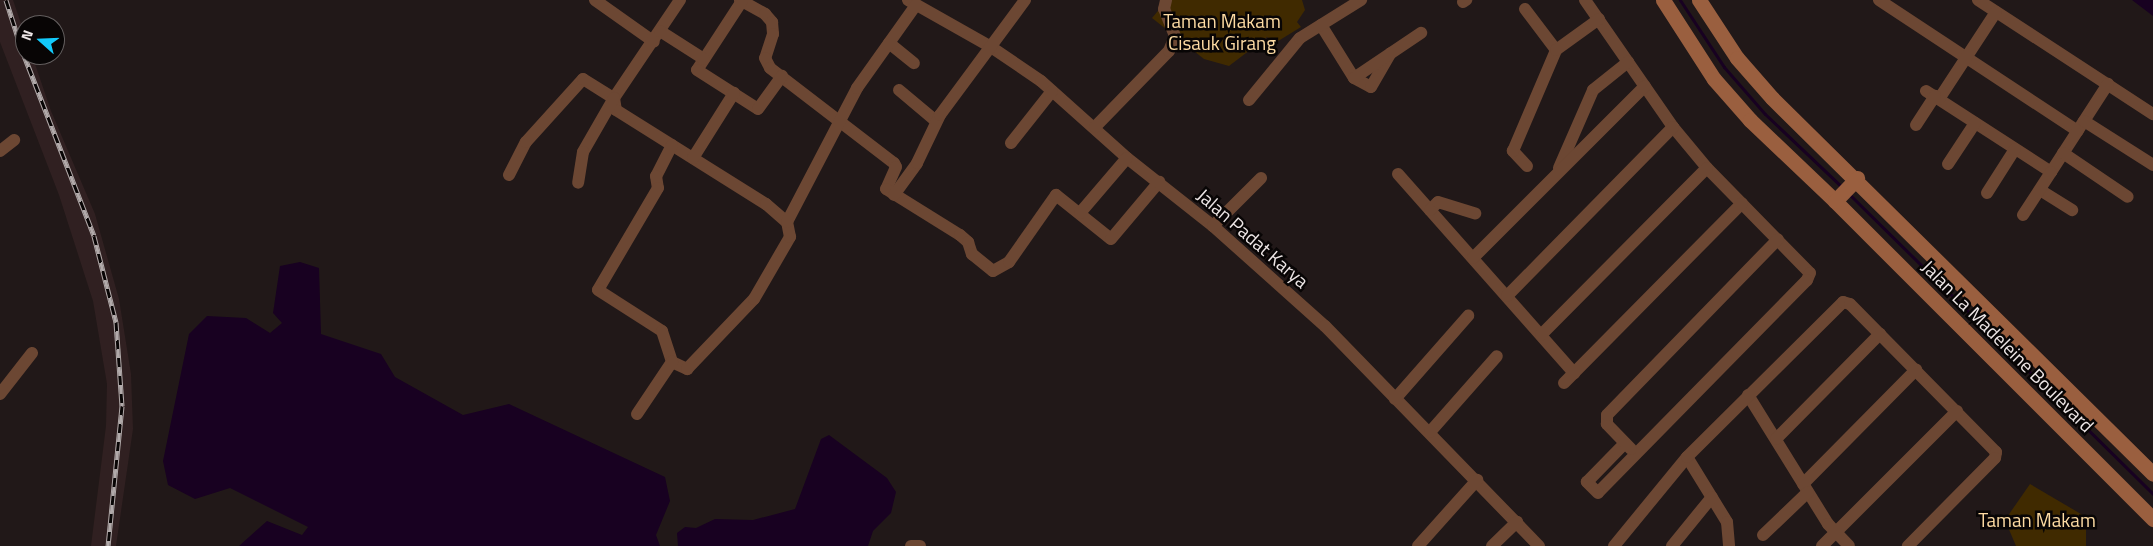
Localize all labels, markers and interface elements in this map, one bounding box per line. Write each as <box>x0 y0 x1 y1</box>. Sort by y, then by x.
park label: Taman Makam Cisauk Girang <box>1163 10 1281 54</box>
north arrow <box>15 15 65 65</box>
text: N <box>15 27 38 43</box>
street label: Jalan Padat Karya <box>1193 184 1313 292</box>
street label: Jalan La Madeleine Boulevard <box>1917 255 2099 437</box>
park label: Taman Makam <box>1978 509 2096 531</box>

